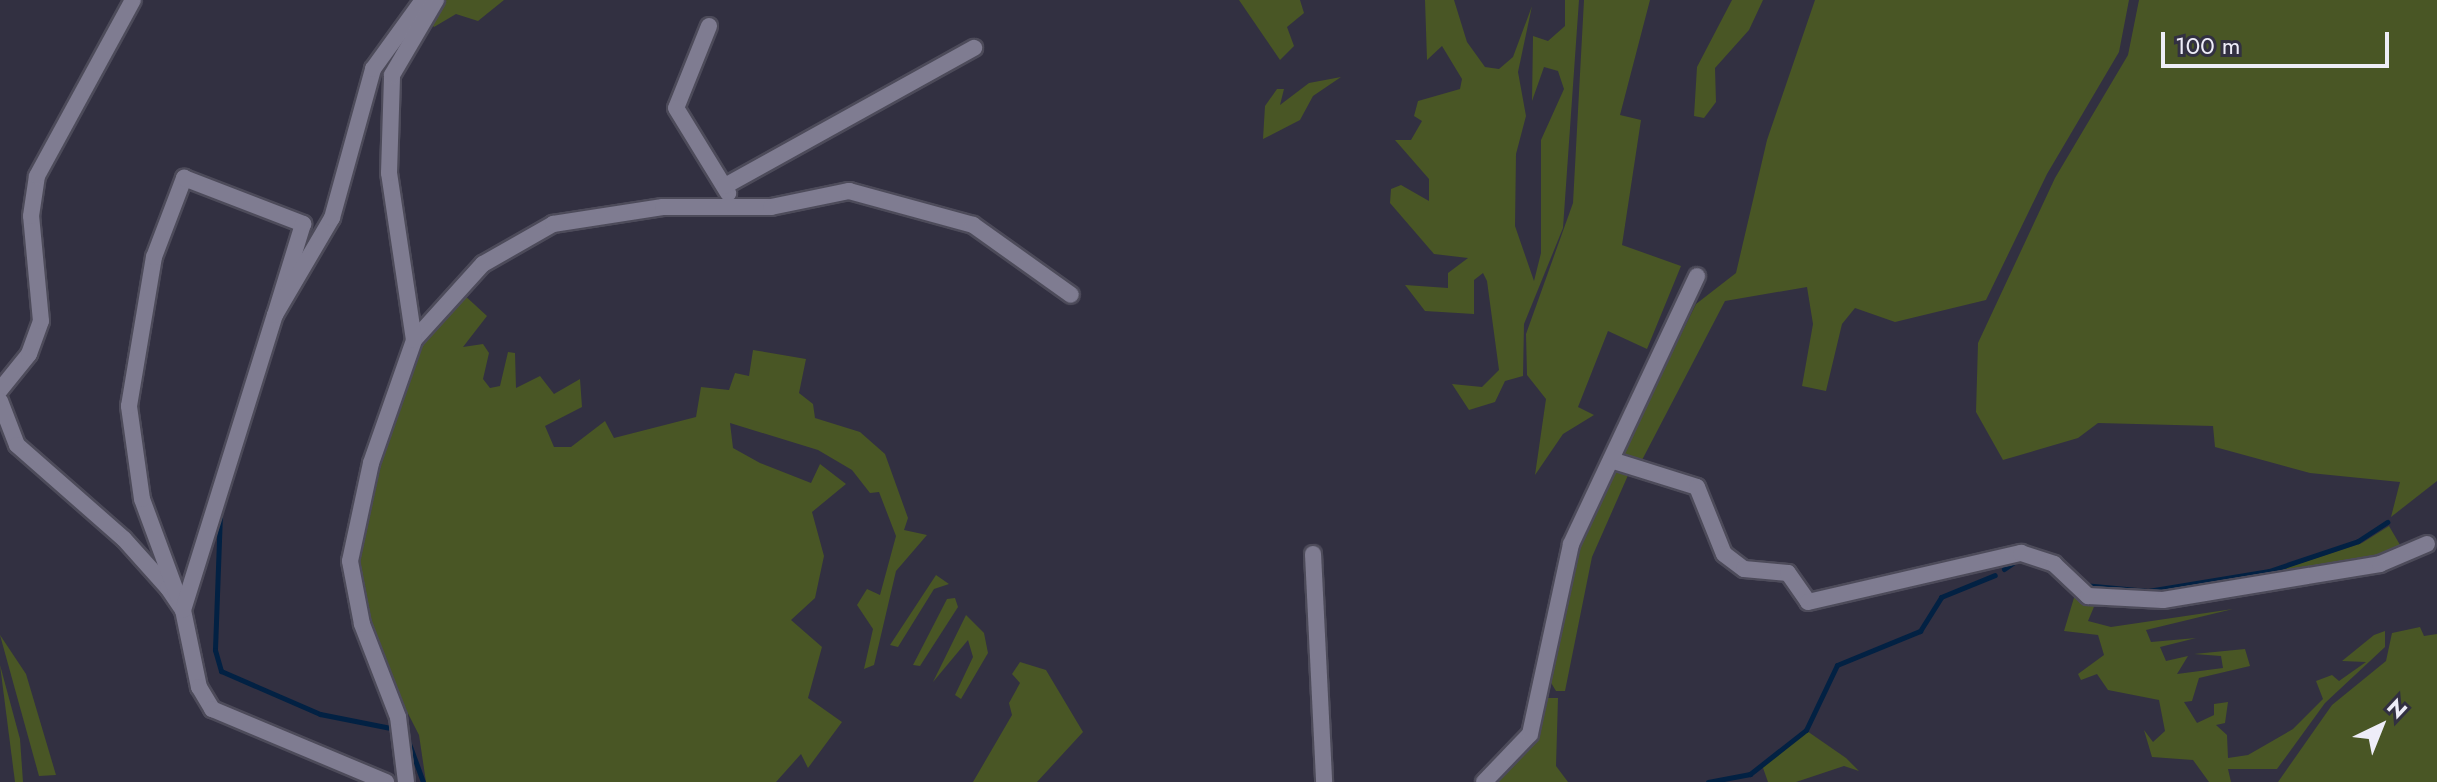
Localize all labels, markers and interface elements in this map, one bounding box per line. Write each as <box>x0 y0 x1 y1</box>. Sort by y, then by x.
scale bar <box>2165 16 2393 66</box>
text: 100 m <box>2175 28 2241 63</box>
north arrow <box>2341 686 2421 766</box>
text: N <box>2380 691 2415 726</box>

